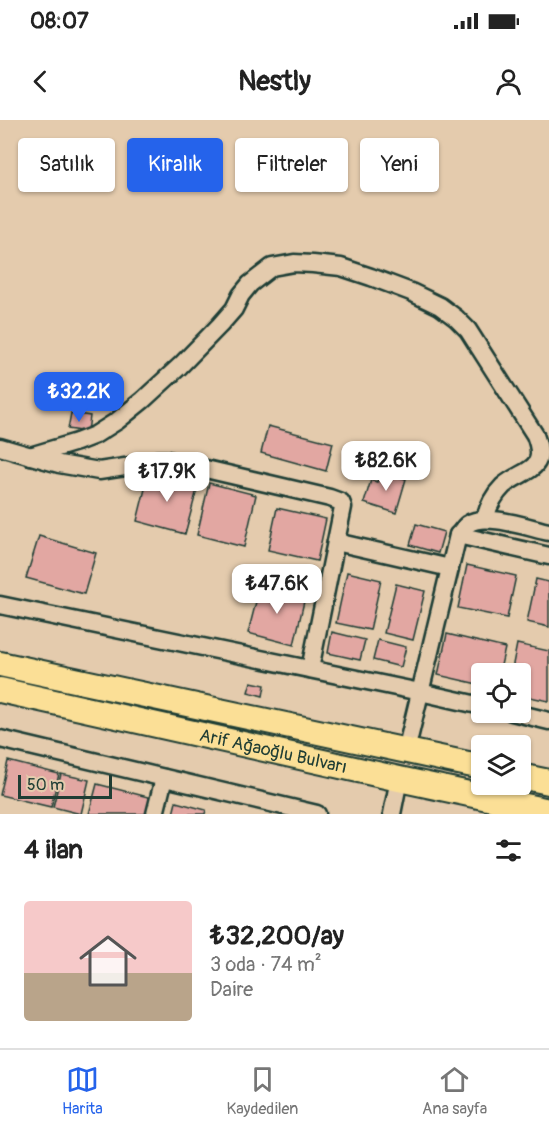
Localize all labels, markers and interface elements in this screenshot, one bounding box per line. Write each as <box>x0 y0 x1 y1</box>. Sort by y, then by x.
text: 08:07 <box>30 7 89 35</box>
icon: back <box>24 65 57 98</box>
text: Nestly <box>238 65 311 98</box>
icon: person <box>492 65 525 98</box>
chip: Satılık <box>18 138 115 192</box>
chip: Kiralık <box>127 138 223 192</box>
chip: Filtreler <box>235 138 348 192</box>
chip: Yeni <box>360 138 439 192</box>
pin: ₺32.2K <box>30 372 128 423</box>
text: ₺32.2K <box>48 379 110 404</box>
pin: ₺82.6K <box>337 441 435 492</box>
text: ₺82.6K <box>355 448 417 473</box>
pin: ₺17.9K <box>118 452 216 503</box>
text: ₺17.9K <box>138 459 196 484</box>
pin: ₺47.6K <box>228 564 326 615</box>
text: ₺47.6K <box>246 571 308 596</box>
map controls <box>471 663 531 795</box>
button: locate <box>471 663 531 723</box>
street label: Arif Ağaoğlu Bulvarı <box>197 723 349 779</box>
button: layers <box>471 735 531 795</box>
scale bar <box>18 772 112 800</box>
text: 50 m <box>27 775 64 795</box>
text: 4 ilan <box>24 834 83 866</box>
icon: filters <box>492 834 525 867</box>
text: ₺32,200/ay <box>210 920 344 952</box>
icon: home <box>72 925 144 997</box>
text: 3 oda · 74 m² <box>210 952 322 977</box>
text: Daire <box>210 977 253 1002</box>
tab: Harita <box>62 1063 103 1119</box>
tab: Kaydedilen <box>226 1063 298 1119</box>
tab: Ana sayfa <box>422 1063 487 1119</box>

